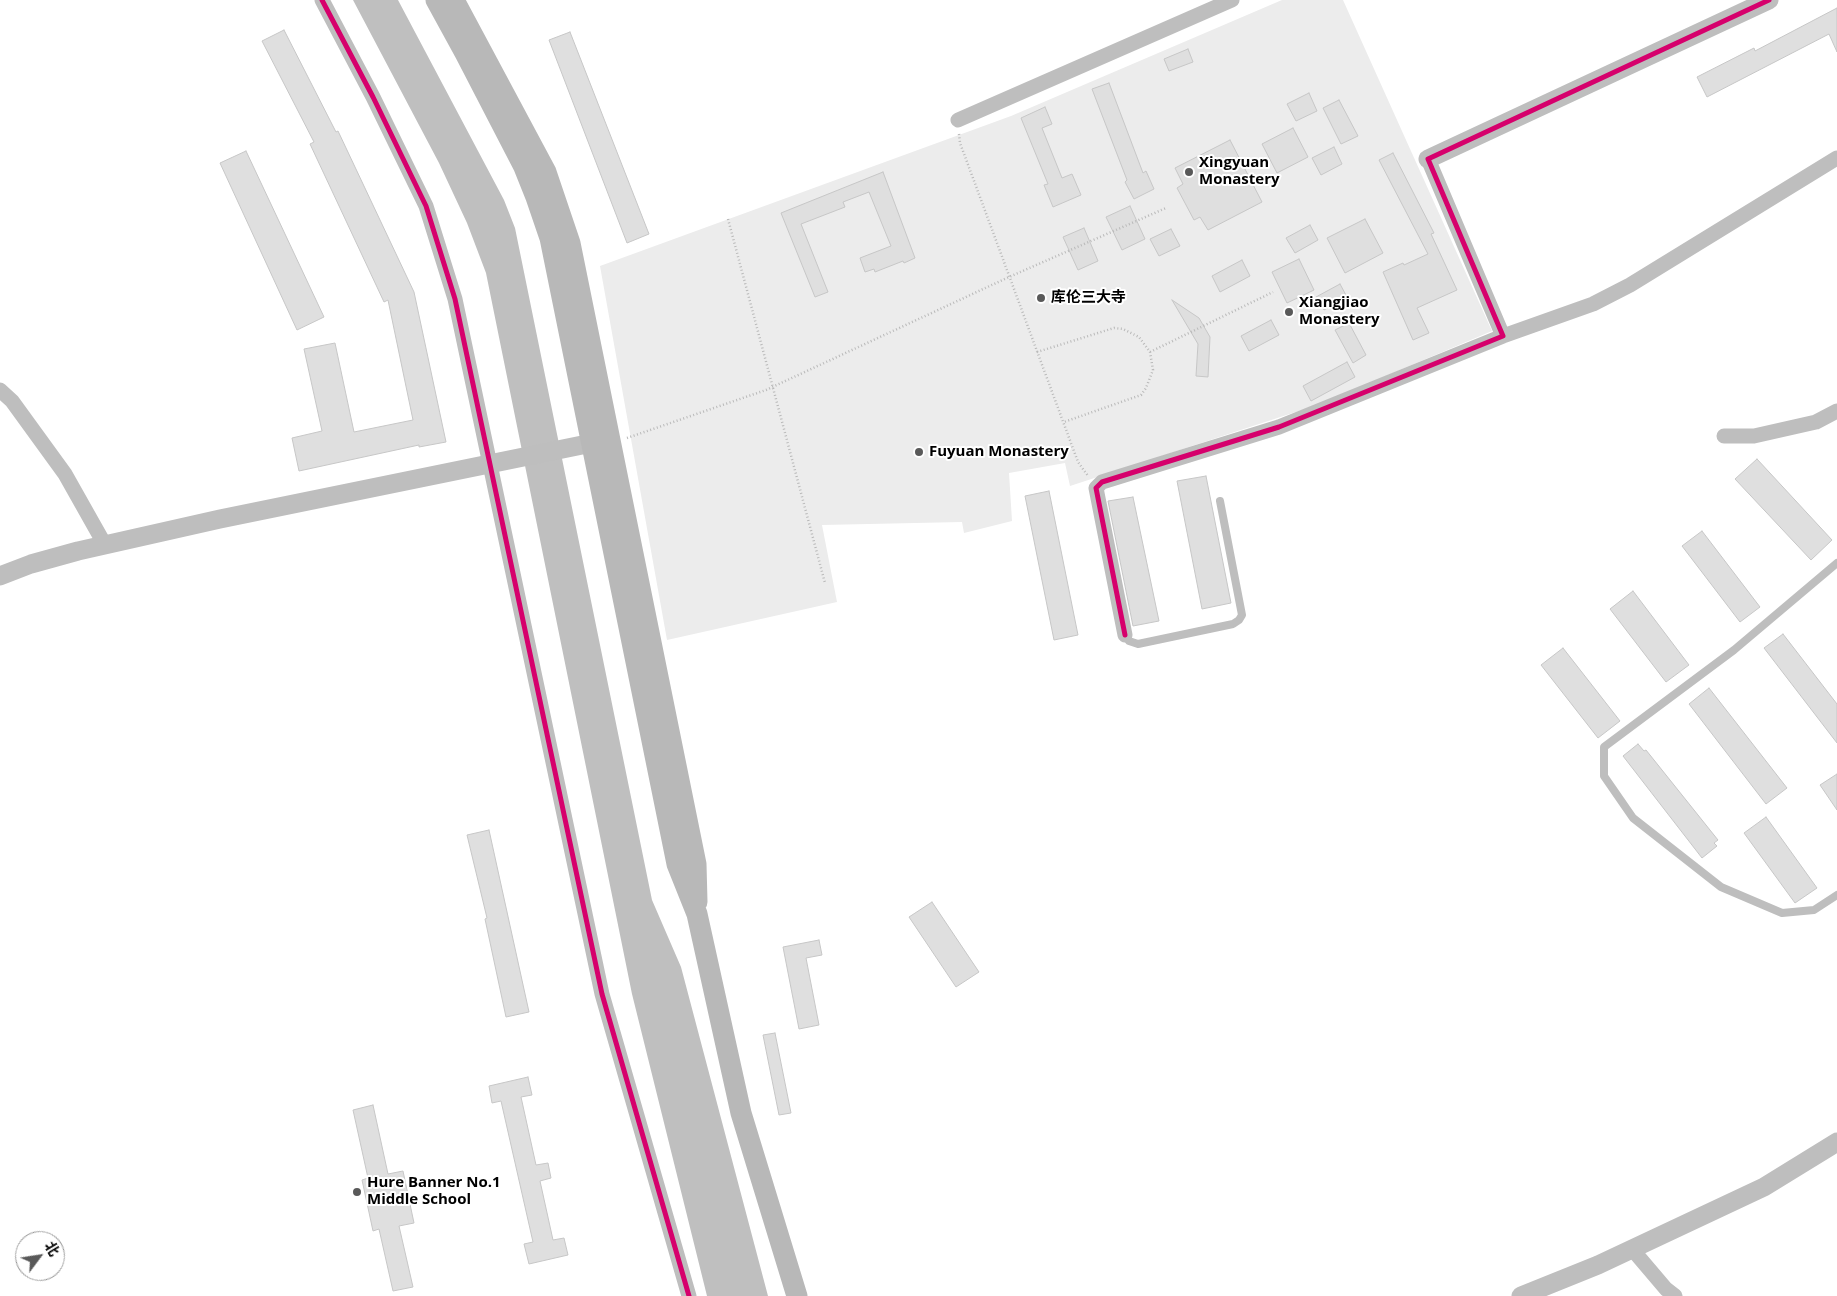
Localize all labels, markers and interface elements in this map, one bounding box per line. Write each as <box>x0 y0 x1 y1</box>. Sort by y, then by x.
place label: Xingyuan Monastery <box>1199 154 1280 189</box>
marker: Xingyuan Monastery <box>1183 166 1195 178</box>
place label: 库伦三大寺 <box>1051 289 1126 307</box>
marker: 库伦三大寺 <box>1035 292 1047 304</box>
place label: Xiangjiao Monastery <box>1299 294 1380 329</box>
marker: Xiangjiao Monastery <box>1283 306 1295 318</box>
place label: Fuyuan Monastery <box>929 443 1069 461</box>
marker: Fuyuan Monastery <box>913 446 925 458</box>
place label: Hure Banner No.1 Middle School <box>367 1174 501 1209</box>
marker: Hure Banner No.1 Middle School <box>351 1186 363 1198</box>
north arrow <box>15 1231 65 1281</box>
text: 北 <box>41 1238 64 1259</box>

